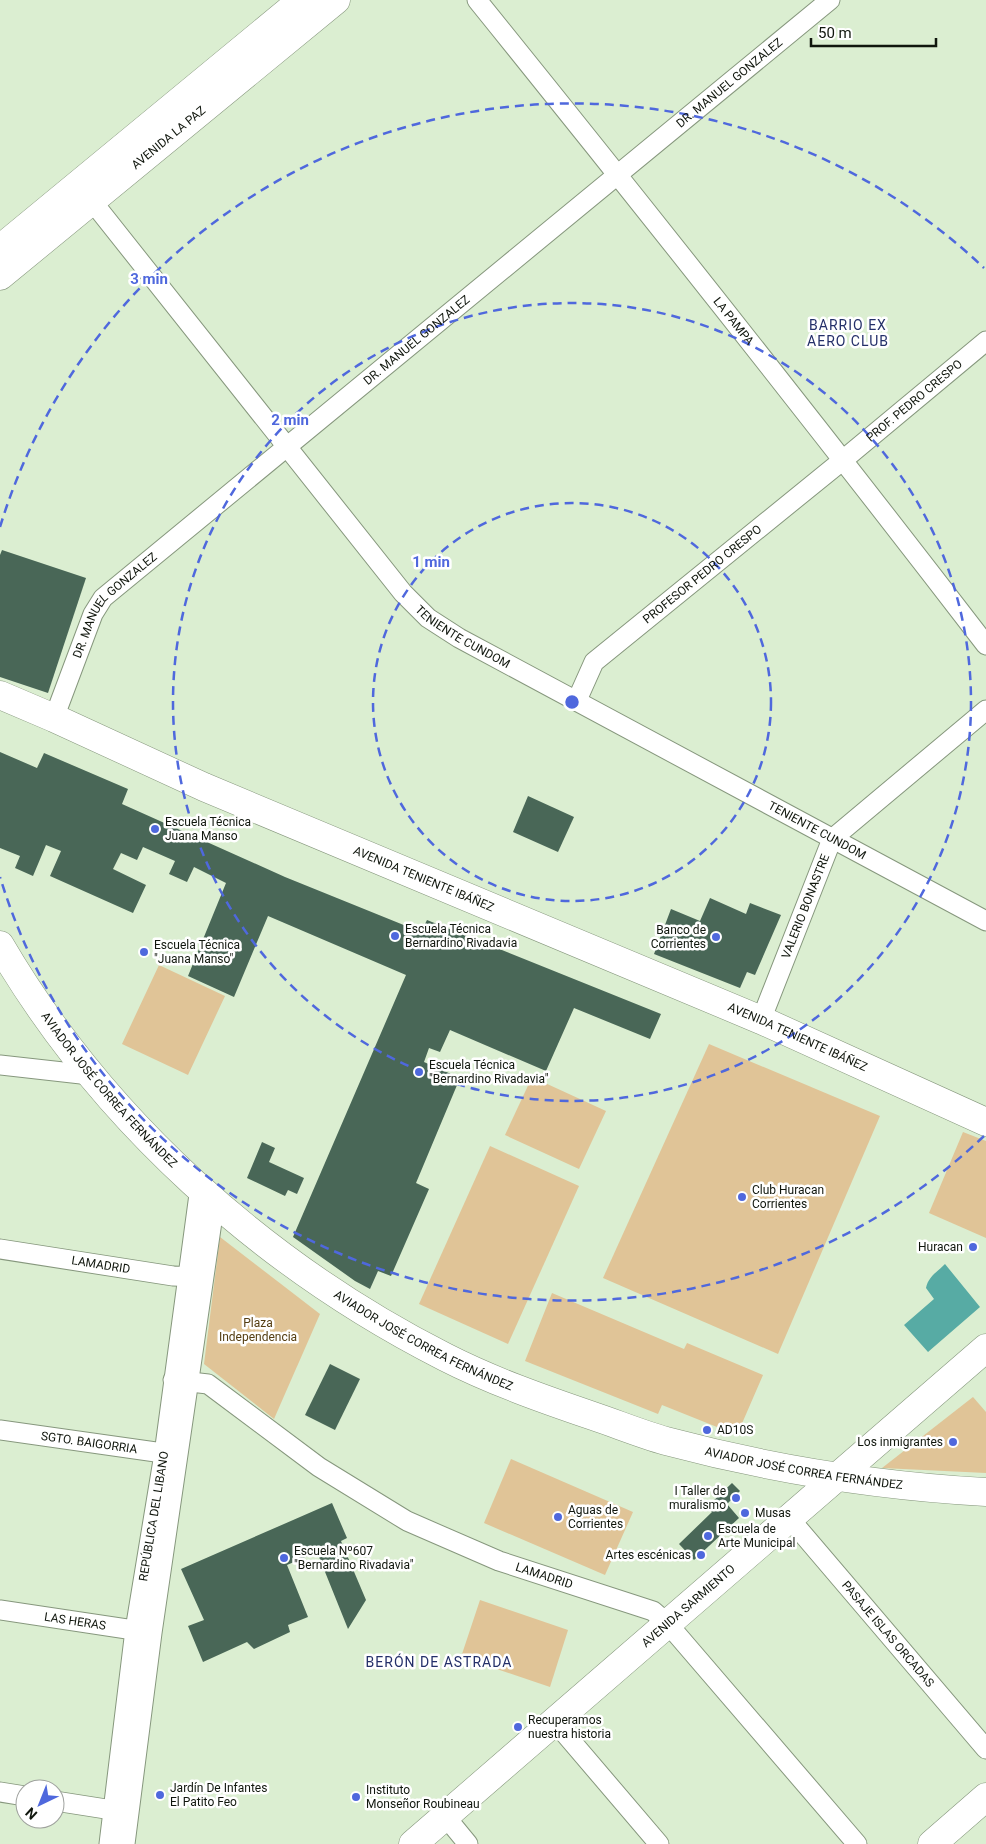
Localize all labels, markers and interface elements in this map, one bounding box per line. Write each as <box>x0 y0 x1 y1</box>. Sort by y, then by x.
scale bar <box>811 15 936 47</box>
text: 50 m <box>818 24 852 42</box>
street label: DR. MANUEL GONZALEZ <box>674 35 785 130</box>
street label: AVENIDA LA PAZ <box>129 103 208 172</box>
text: 3 min <box>130 270 168 288</box>
street label: DR. MANUEL GONZALEZ <box>361 292 472 388</box>
street label: LA PAMPA <box>710 294 757 348</box>
district label: BARRIO EX AERO CLUB <box>807 317 889 349</box>
street label: PROF. PEDRO CRESPO <box>863 357 965 445</box>
text: 2 min <box>271 411 309 429</box>
street label: PROFESOR PEDRO CRESPO <box>640 522 764 626</box>
street label: DR. MANUEL GONZALEZ <box>70 550 160 660</box>
text: 1 min <box>412 553 450 571</box>
street label: TENIENTE CUNDOM <box>412 602 513 671</box>
centre of rings <box>563 693 581 711</box>
street label: TENIENTE CUNDOM <box>766 798 868 862</box>
place label: Escuela Técnica Juana Manso <box>165 815 251 843</box>
marker: Escuela Técnica Juana Manso <box>149 823 161 835</box>
street label: AVENIDA TENIENTE IBÁÑEZ <box>351 843 496 915</box>
street label: VALERIO BONASTRE <box>779 852 832 961</box>
place label: Escuela Técnica Bernardino Rivadavia <box>405 922 517 950</box>
place label: Banco de Corrientes <box>651 923 706 951</box>
marker: Escuela Técnica Bernardino Rivadavia <box>389 930 401 942</box>
marker: Banco de Corrientes <box>710 931 722 943</box>
place label: Escuela Técnica "Juana Manso" <box>154 938 240 966</box>
marker: Escuela Técnica "Juana Manso" <box>138 946 150 958</box>
street label: AVENIDA TENIENTE IBÁÑEZ <box>726 1000 870 1074</box>
street label: AVIADOR JOSÉ CORREA FERNÁNDEZ <box>38 1009 180 1171</box>
place label: Escuela Técnica "Bernardino Rivadavia" <box>429 1058 549 1086</box>
marker: Escuela Técnica "Bernardino Rivadavia" <box>413 1066 425 1078</box>
place label: Club Huracan Corrientes <box>752 1183 824 1211</box>
marker: Club Huracan Corrientes <box>736 1191 748 1203</box>
place label: Huracan <box>918 1240 963 1254</box>
marker: Huracan <box>967 1241 979 1253</box>
street label: LAMADRID <box>70 1253 131 1276</box>
street label: AVIADOR JOSÉ CORREA FERNÁNDEZ <box>331 1287 515 1394</box>
park label: Plaza Independencia <box>219 1316 297 1344</box>
place label: AD10S <box>717 1423 753 1437</box>
marker: AD10S <box>701 1424 713 1436</box>
street label: SGTO. BAIGORRIA <box>40 1429 138 1456</box>
place label: Los inmigrantes <box>857 1435 943 1449</box>
marker: Los inmigrantes <box>947 1436 959 1448</box>
street label: AVIADOR JOSÉ CORREA FERNÁNDEZ <box>704 1444 904 1492</box>
street label: REPÚBLICA DEL LIBANO <box>136 1450 171 1582</box>
place label: I Taller de muralismo <box>669 1484 726 1512</box>
marker: I Taller de muralismo <box>730 1492 742 1504</box>
place label: Aguas de Corrientes <box>568 1503 623 1531</box>
place label: Musas <box>755 1506 791 1520</box>
marker: Musas <box>739 1507 751 1519</box>
marker: Aguas de Corrientes <box>552 1511 564 1523</box>
place label: Escuela de Arte Municipal <box>718 1522 795 1550</box>
marker: Escuela de Arte Municipal <box>702 1530 714 1542</box>
place label: Escuela Nº607 "Bernardino Rivadavia" <box>294 1544 414 1572</box>
place label: Artes escénicas <box>606 1548 691 1562</box>
marker: Artes escénicas <box>695 1549 707 1561</box>
marker: Escuela Nº607 "Bernardino Rivadavia" <box>278 1552 290 1564</box>
street label: LAMADRID <box>514 1560 575 1592</box>
street label: AVENIDA SARMIENTO <box>639 1562 738 1650</box>
street label: PASAJE ISLAS ORCADAS <box>839 1578 937 1690</box>
street label: LAS HERAS <box>43 1610 107 1633</box>
district label: BERÓN DE ASTRADA <box>366 1653 512 1670</box>
place label: Recuperamos nuestra historia <box>528 1713 611 1741</box>
marker: Recuperamos nuestra historia <box>512 1721 524 1733</box>
north arrow <box>15 1779 65 1829</box>
place label: Jardín De Infantes El Patito Feo <box>170 1781 267 1809</box>
place label: Instituto Monseñor Roubineau <box>366 1783 480 1811</box>
marker: Jardín De Infantes El Patito Feo <box>154 1789 166 1801</box>
marker: Instituto Monseñor Roubineau <box>350 1791 362 1803</box>
text: N <box>22 1804 40 1823</box>

